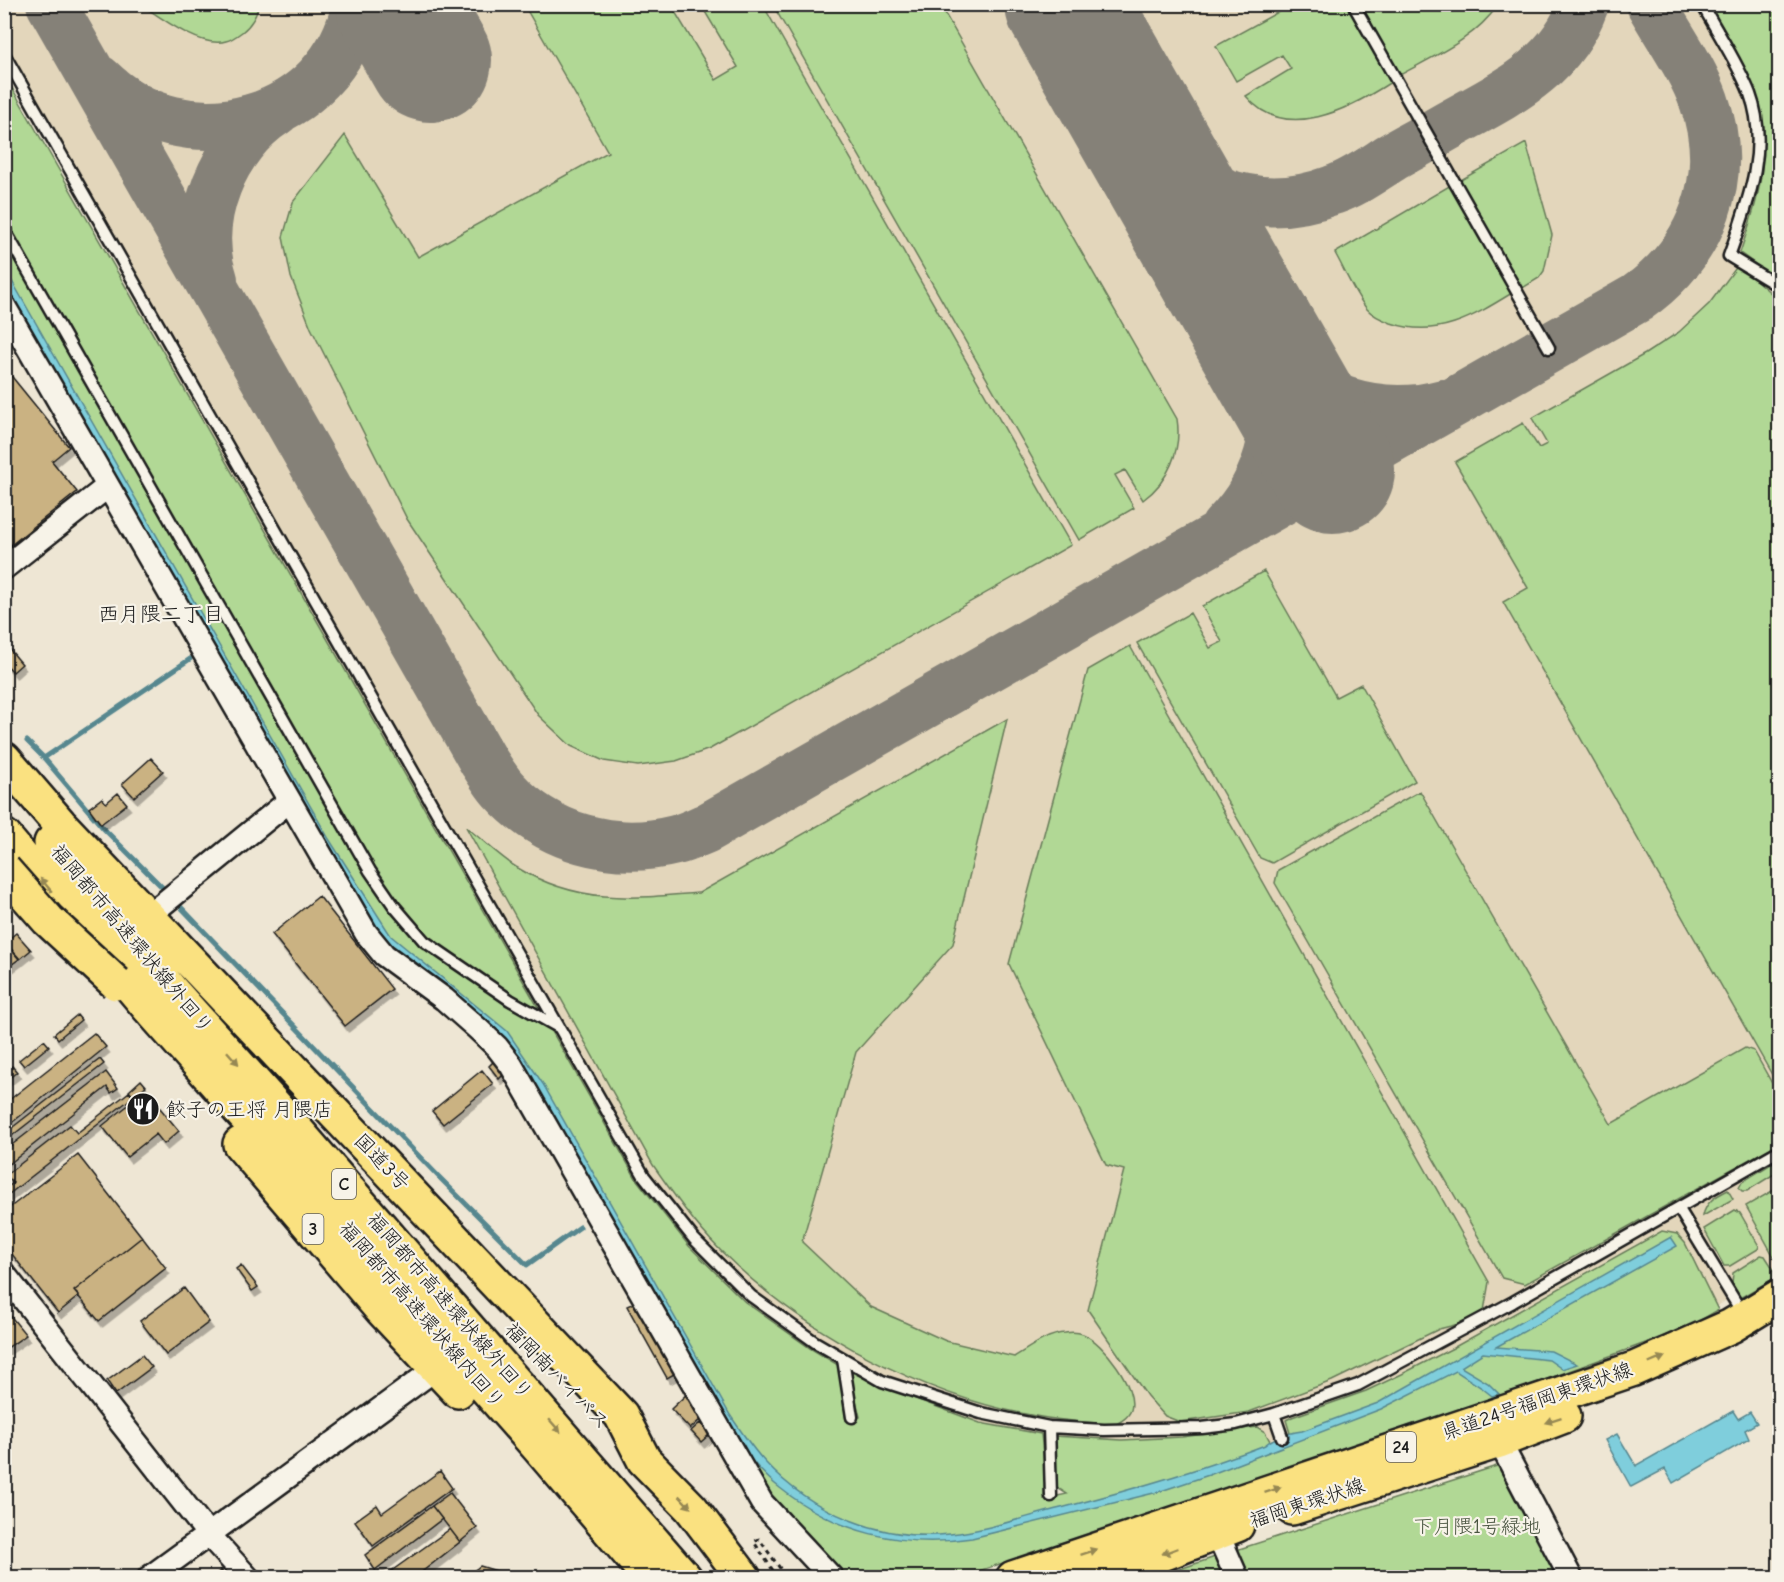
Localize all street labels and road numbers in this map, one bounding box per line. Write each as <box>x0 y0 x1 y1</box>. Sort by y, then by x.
street label: 福岡都市高速環状線外回り <box>46 840 218 1038</box>
street label: 国道3号 <box>349 1129 415 1195</box>
road number: C <box>332 1169 356 1199</box>
street label: 福岡都市高速環状線外回り <box>363 1208 537 1404</box>
road number: 3 <box>302 1214 324 1244</box>
street label: 福岡都市高速環状線内回り <box>335 1217 509 1413</box>
street label: 福岡南バイパス <box>500 1318 614 1434</box>
street label: 県道24号福岡東環状線 <box>1439 1358 1635 1444</box>
road number: 24 <box>1386 1432 1416 1462</box>
street label: 福岡東環状線 <box>1246 1474 1368 1532</box>

